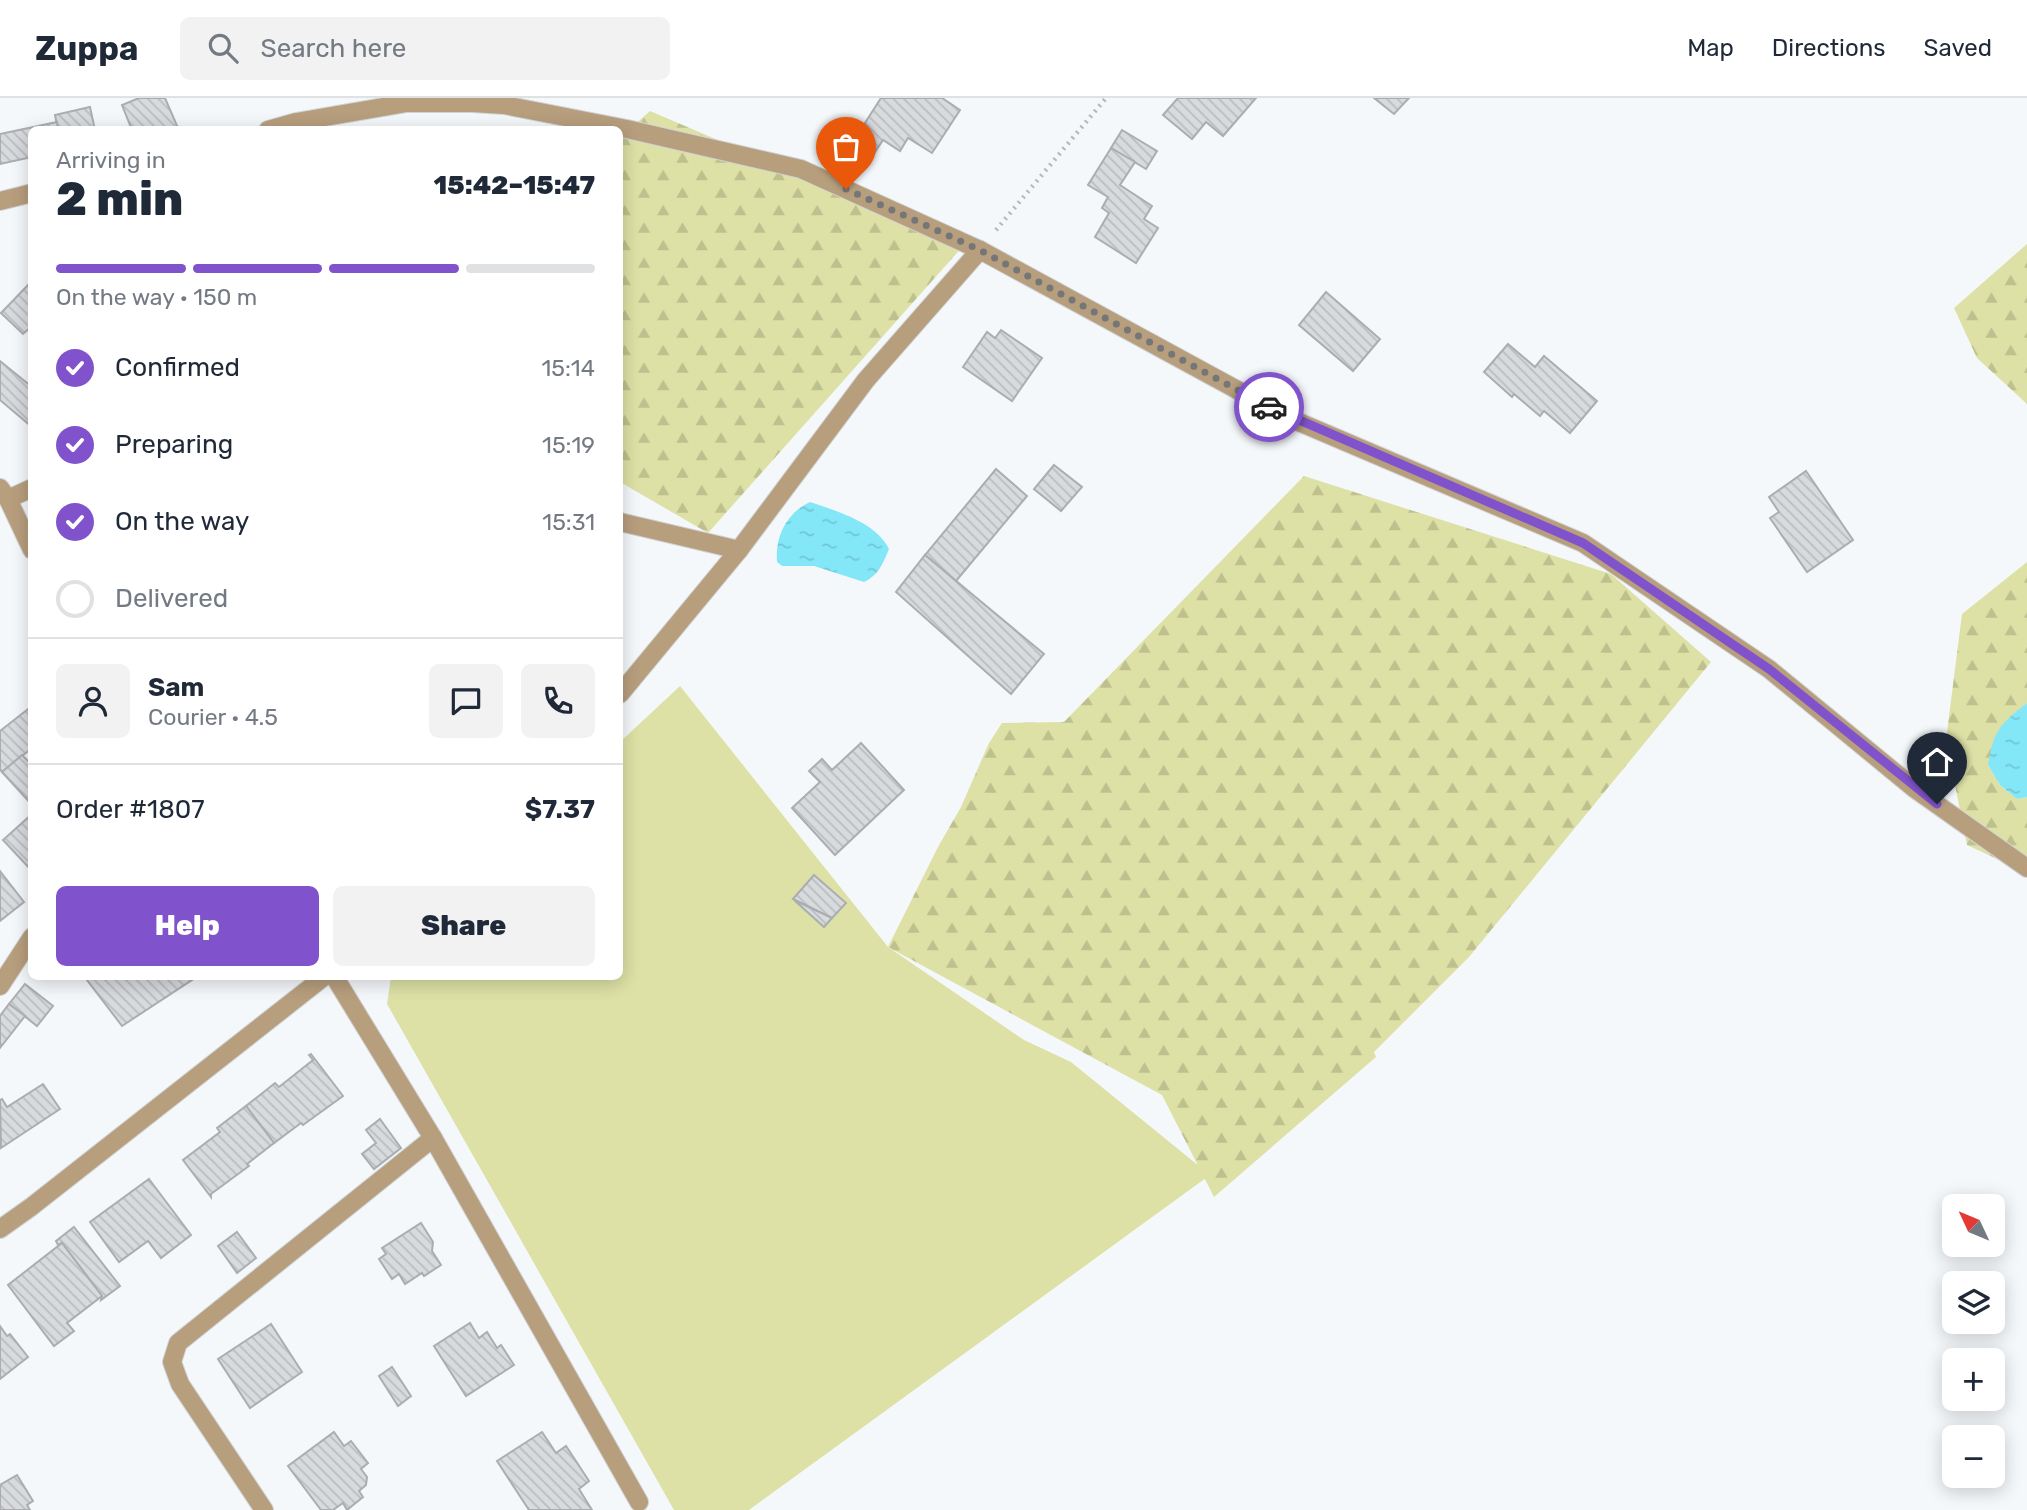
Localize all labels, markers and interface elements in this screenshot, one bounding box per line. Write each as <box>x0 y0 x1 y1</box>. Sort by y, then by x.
search box <box>180 17 670 80</box>
text: Zuppa <box>35 29 138 68</box>
icon: search <box>204 29 242 67</box>
text: Search here <box>260 33 406 64</box>
text: Map <box>1687 34 1734 62</box>
text: Directions <box>1772 34 1885 62</box>
text: Saved <box>1923 34 1992 62</box>
pin <box>816 117 876 189</box>
icon: bag <box>827 128 865 166</box>
text: Arriving in <box>56 146 166 174</box>
text: 15:42–15:47 <box>434 170 595 201</box>
text: 2 min <box>56 172 183 227</box>
text: On the way · 150 m <box>56 283 257 311</box>
icon: check <box>56 349 94 387</box>
text: Confirmed <box>115 352 240 383</box>
text: 15:14 <box>541 354 595 382</box>
courier <box>1234 372 1304 442</box>
icon: car <box>1250 388 1288 426</box>
icon: check <box>56 426 94 464</box>
text: Preparing <box>115 429 233 460</box>
text: 15:19 <box>542 431 595 459</box>
icon: check <box>56 503 94 541</box>
text: On the way <box>115 506 249 537</box>
text: 15:31 <box>542 508 595 536</box>
text: Delivered <box>115 583 228 614</box>
button: person <box>56 664 130 738</box>
button: chat <box>429 664 503 738</box>
button: phone <box>521 664 595 738</box>
text: Sam <box>148 672 204 703</box>
text: Courier · 4.5 <box>148 703 278 731</box>
pin <box>1907 732 1967 804</box>
icon: home <box>1918 743 1956 781</box>
text: Order #1807 <box>56 794 205 825</box>
text: $7.37 <box>525 794 595 825</box>
button: Help <box>56 886 319 966</box>
button: Share <box>333 886 595 966</box>
north arrow <box>1942 1194 2006 1256</box>
map controls <box>1942 1194 2005 1488</box>
button: layers <box>1942 1271 2005 1334</box>
button: + <box>1942 1348 2005 1411</box>
button: − <box>1942 1425 2005 1488</box>

